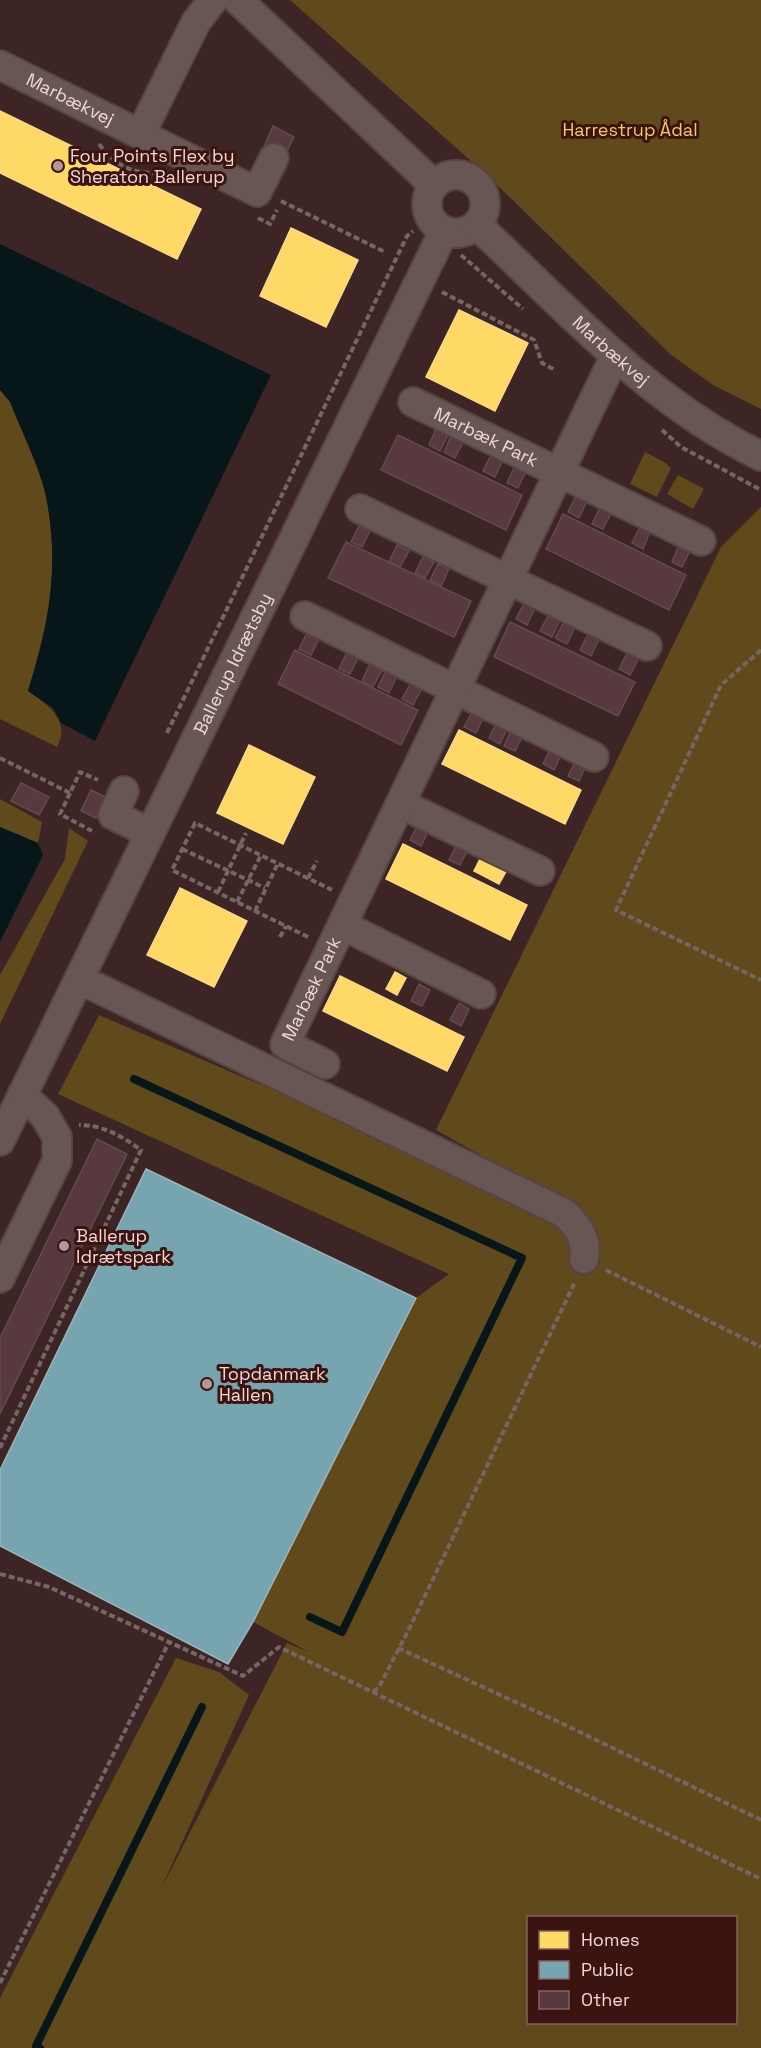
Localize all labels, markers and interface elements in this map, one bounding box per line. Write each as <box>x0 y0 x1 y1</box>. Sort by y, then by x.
street label: Marbækvej <box>22 68 118 130</box>
park label: Harrestrup Ådal <box>562 118 698 141</box>
place label: Four Points Flex by Sheraton Ballerup <box>70 144 235 188</box>
marker: Four Points Flex by Sheraton Ballerup <box>51 159 65 173</box>
street label: Marbækvej <box>568 311 654 391</box>
street label: Marbæk Park <box>430 402 542 472</box>
street label: Ballerup Idrætsby <box>188 589 277 738</box>
street label: Marbæk Park <box>276 932 346 1044</box>
place label: Ballerup Idrætspark <box>76 1224 171 1268</box>
marker: Ballerup Idrætspark <box>57 1239 71 1253</box>
place label: Topdanmark Hallen <box>219 1362 326 1406</box>
marker: Topdanmark Hallen <box>200 1377 214 1391</box>
legend <box>527 1916 737 2024</box>
text: Homes <box>581 1928 640 1951</box>
text: Public <box>581 1958 634 1981</box>
text: Other <box>581 1988 630 2011</box>

